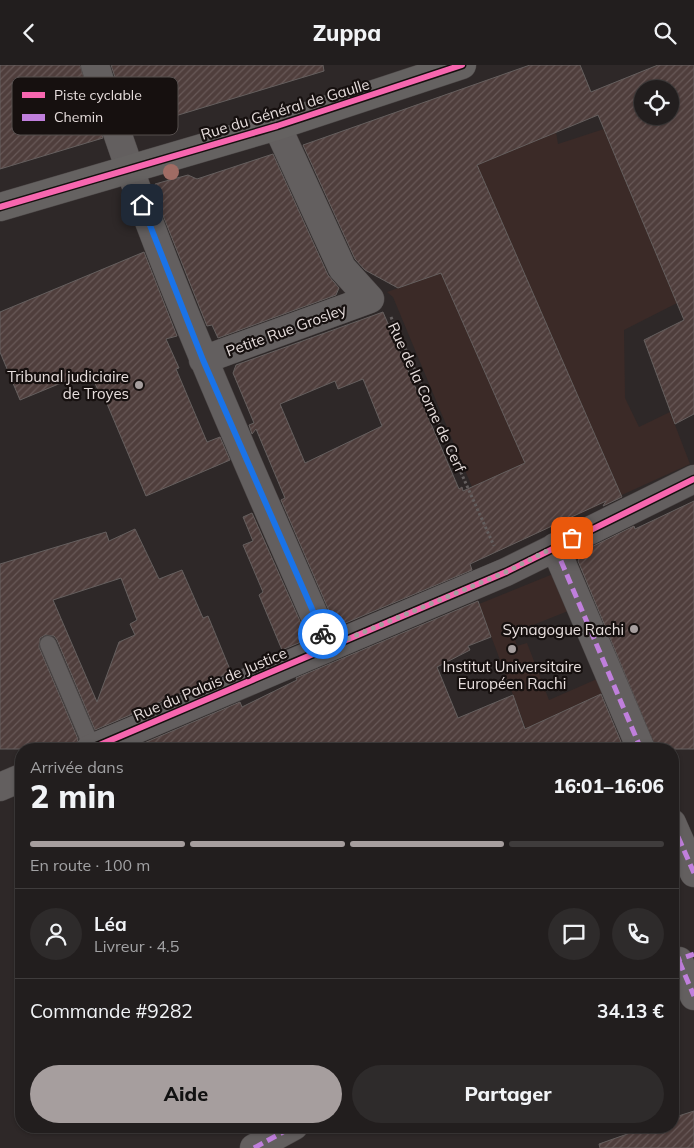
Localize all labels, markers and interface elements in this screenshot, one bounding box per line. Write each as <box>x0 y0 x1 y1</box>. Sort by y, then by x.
icon: back <box>15 19 43 47</box>
text: Zuppa <box>313 19 381 47</box>
icon: search <box>651 19 679 47</box>
street label: Rue du Général de Gaulle <box>198 74 372 144</box>
legend <box>12 77 178 135</box>
map controls <box>634 80 679 125</box>
button: locate <box>634 80 679 125</box>
text: Piste cyclable <box>54 86 142 104</box>
text: Chemin <box>54 108 103 126</box>
pin <box>121 184 163 226</box>
icon: home <box>128 191 156 219</box>
street label: Petite Rue Grosley <box>223 299 349 361</box>
street label: Rue de la Corne de Cerf <box>384 319 470 476</box>
place label: Tribunal judiciaire de Troyes <box>7 367 129 403</box>
marker: Tribunal judiciaire de Troyes <box>133 379 145 391</box>
pin <box>551 517 593 559</box>
icon: bag <box>558 524 586 552</box>
courier <box>298 609 348 659</box>
icon: bike <box>309 620 337 648</box>
place label: Synagogue Rachi <box>502 620 624 639</box>
marker: Synagogue Rachi <box>628 623 640 635</box>
street label: Rue du Palais de Justice <box>130 643 290 725</box>
marker: Institut Universitaire Européen Rachi <box>506 643 518 655</box>
place label: Institut Universitaire Européen Rachi <box>443 657 581 693</box>
text: Arrivée dans <box>30 757 124 777</box>
text: 16:01–16:06 <box>553 774 664 798</box>
text: 2 min <box>30 776 116 816</box>
text: En route · 100 m <box>30 855 150 875</box>
button: person <box>30 908 82 960</box>
button: chat <box>548 908 600 960</box>
button: phone <box>612 908 664 960</box>
text: Léa <box>94 912 127 936</box>
text: Livreur · 4.5 <box>94 936 179 956</box>
text: Commande #9282 <box>30 999 193 1023</box>
text: 34.13 € <box>597 999 664 1023</box>
button: Aide <box>30 1065 342 1123</box>
button: Partager <box>352 1065 664 1123</box>

